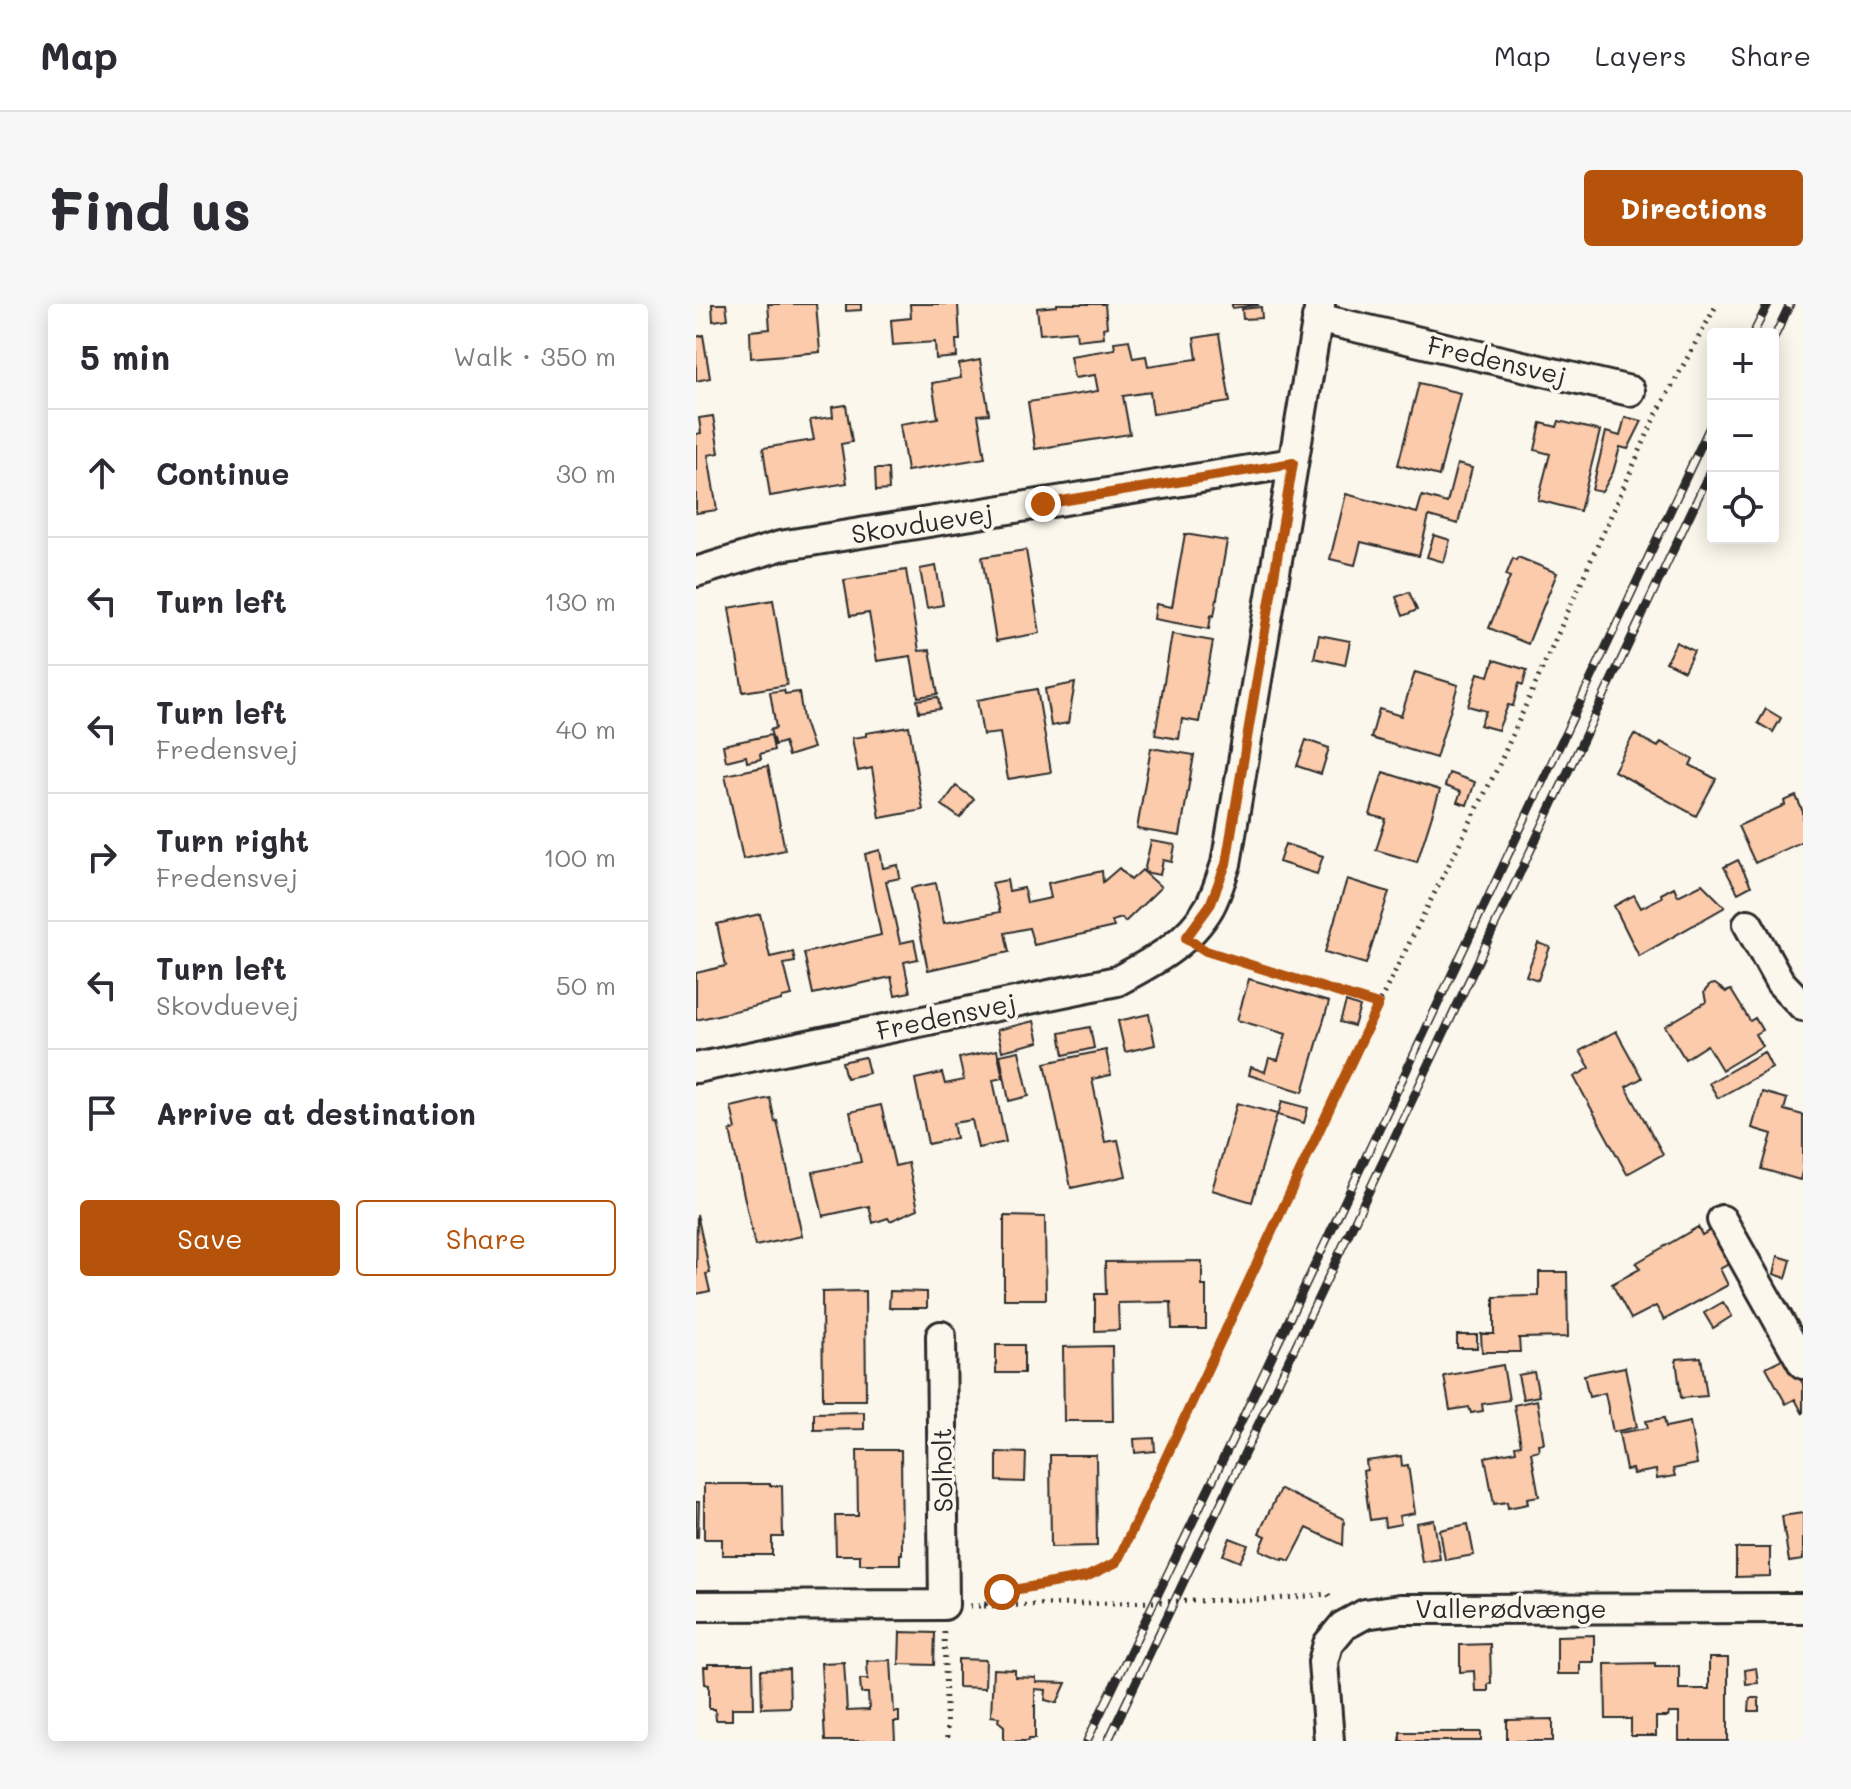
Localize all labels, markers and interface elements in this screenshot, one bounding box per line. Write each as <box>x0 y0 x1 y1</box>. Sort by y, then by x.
text: Map <box>40 30 118 80</box>
text: Map <box>1494 37 1551 73</box>
text: Layers <box>1595 37 1687 73</box>
text: Share <box>1731 37 1811 73</box>
button: Directions <box>1584 170 1803 246</box>
text: Find us <box>48 172 251 245</box>
street label: Fredensvej <box>1424 327 1570 393</box>
map controls <box>1707 328 1779 544</box>
button: + <box>1707 328 1779 400</box>
text: 5 min <box>80 334 170 379</box>
text: Walk · 350 m <box>453 339 616 373</box>
button: − <box>1707 400 1779 472</box>
icon: ahead <box>80 451 124 495</box>
text: Continue <box>156 453 289 493</box>
text: 30 m <box>556 456 616 490</box>
button: locate <box>1707 472 1779 544</box>
route end <box>1025 486 1061 522</box>
street label: Skovduevej <box>849 495 995 551</box>
icon: left <box>80 579 124 623</box>
text: Turn left <box>156 581 287 621</box>
text: 130 m <box>544 584 616 618</box>
text: Turn left <box>156 692 287 732</box>
icon: left <box>80 707 124 751</box>
text: 40 m <box>556 712 616 746</box>
text: Fredensvej <box>156 732 298 766</box>
text: Turn right <box>156 820 309 860</box>
icon: right <box>80 835 124 879</box>
text: 100 m <box>543 840 616 874</box>
text: Fredensvej <box>156 860 298 894</box>
text: Turn left <box>156 948 287 988</box>
icon: left <box>80 963 124 1007</box>
text: 50 m <box>556 968 616 1002</box>
street label: Fredensvej <box>873 985 1019 1047</box>
text: Skovduevej <box>156 988 299 1022</box>
icon: arrive <box>80 1091 124 1135</box>
text: Arrive at destination <box>156 1093 476 1133</box>
button: Save <box>80 1200 340 1276</box>
button: Share <box>356 1200 616 1276</box>
street label: Solholt <box>924 1427 960 1513</box>
route start <box>984 1574 1020 1610</box>
street label: Vallerødvænge <box>1415 1591 1607 1625</box>

